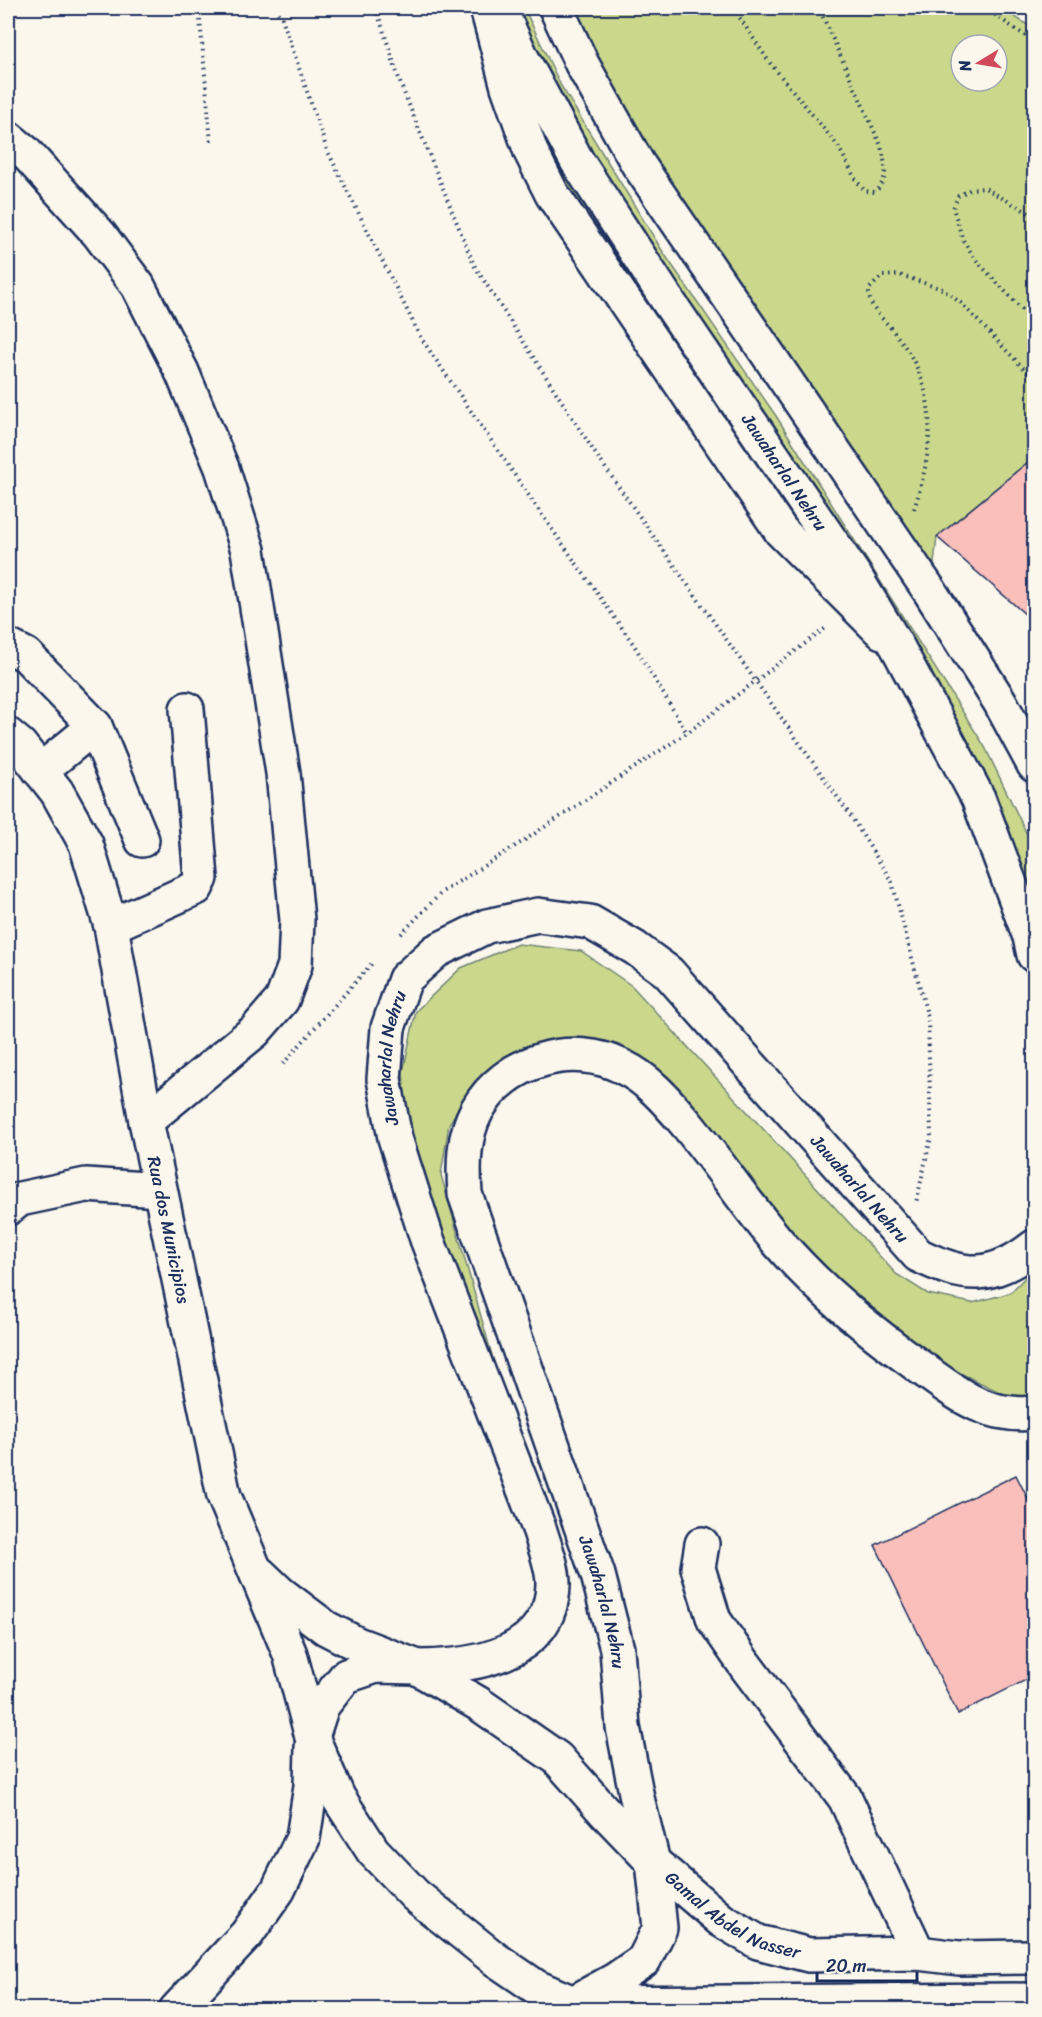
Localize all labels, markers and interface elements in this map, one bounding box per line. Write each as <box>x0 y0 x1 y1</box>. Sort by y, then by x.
north arrow <box>949 33 1009 93</box>
text: N <box>949 57 980 75</box>
street label: Jawaharlal Nehru <box>732 406 836 538</box>
street label: Jawaharlal Nehru <box>368 986 416 1129</box>
street label: Jawaharlal Nehru <box>802 1126 917 1251</box>
street label: Rua dos Municipios <box>138 1153 200 1307</box>
street label: Jawaharlal Nehru <box>569 1530 635 1670</box>
street label: Gamal Abdel Nasser <box>658 1863 806 1969</box>
scale bar <box>817 1945 918 1983</box>
text: 20 m <box>826 1950 866 1982</box>

